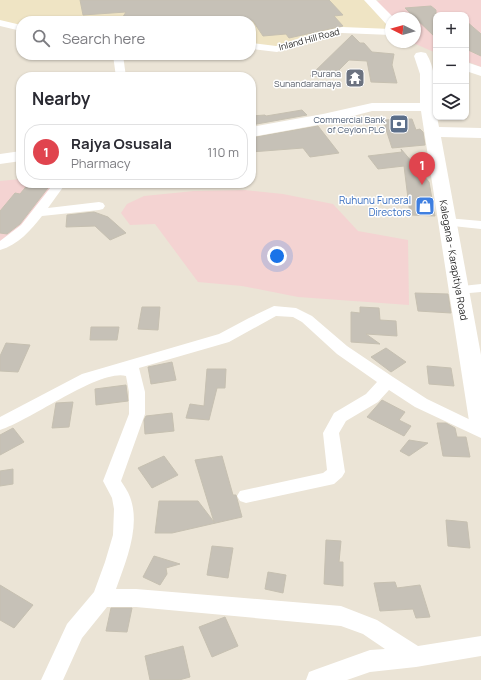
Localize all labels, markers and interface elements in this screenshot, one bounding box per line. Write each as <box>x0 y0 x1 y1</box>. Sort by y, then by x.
north arrow <box>385 12 421 48</box>
map controls <box>433 12 469 120</box>
button: + <box>433 12 469 48</box>
search box <box>16 16 256 60</box>
street label: Inland Hill Road <box>277 25 341 53</box>
icon: search <box>30 27 52 49</box>
text: Search here <box>62 28 145 49</box>
button: − <box>433 48 469 84</box>
place label: Purana Sunandaramaya <box>274 67 341 90</box>
temple icon: Purana Sunandaramaya <box>344 67 366 89</box>
button: layers <box>433 84 469 120</box>
text: Nearby <box>32 87 90 110</box>
place label: Commercial Bank of Ceylon PLC <box>313 113 386 136</box>
bank icon: Commercial Bank of Ceylon PLC <box>388 113 410 135</box>
text: Rajya Osusala <box>71 133 172 154</box>
text: 1 <box>43 143 49 161</box>
text: 110 m <box>207 143 239 161</box>
pin: 1 <box>409 152 435 185</box>
text: Pharmacy <box>71 154 131 172</box>
place label: Ruhunu Funeral Directors <box>339 193 411 219</box>
shop icon: Ruhunu Funeral Directors <box>414 195 436 217</box>
street label: Kalegana - Karapitiya Road <box>436 199 472 321</box>
your location <box>267 246 287 266</box>

